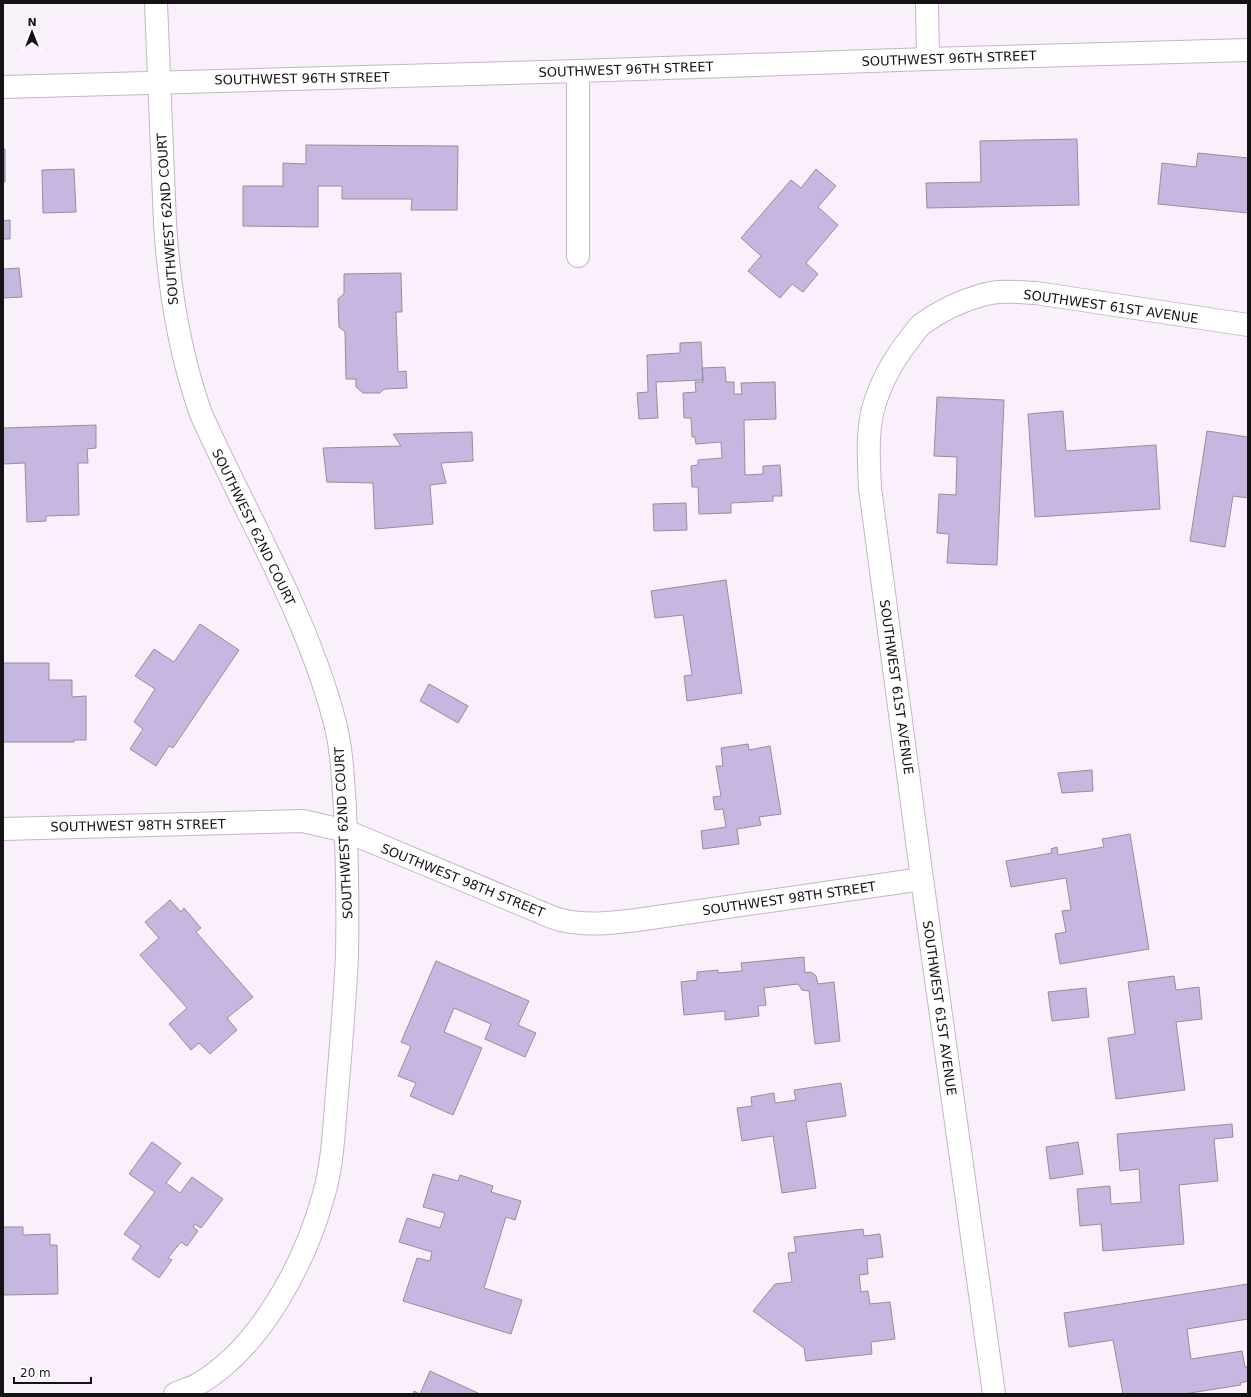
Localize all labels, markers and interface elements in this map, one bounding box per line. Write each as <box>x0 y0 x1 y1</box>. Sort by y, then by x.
north arrow <box>12 12 52 52</box>
text: N <box>27 16 37 29</box>
street label: SOUTHWEST 96TH STREET <box>861 48 1037 69</box>
street label: SOUTHWEST 96TH STREET <box>538 59 714 80</box>
street label: SOUTHWEST 96TH STREET <box>214 69 390 88</box>
street label: SOUTHWEST 62ND COURT <box>154 132 181 305</box>
street label: SOUTHWEST 61ST AVENUE <box>1022 287 1199 326</box>
street label: SOUTHWEST 62ND COURT <box>209 446 298 608</box>
street label: SOUTHWEST 61ST AVENUE <box>877 599 916 776</box>
street label: SOUTHWEST 62ND COURT <box>331 746 355 919</box>
street label: SOUTHWEST 98TH STREET <box>50 816 226 835</box>
street label: SOUTHWEST 98TH STREET <box>379 841 547 920</box>
street label: SOUTHWEST 98TH STREET <box>701 879 877 918</box>
street label: SOUTHWEST 61ST AVENUE <box>920 920 959 1097</box>
scale bar <box>14 1359 91 1385</box>
text: 20 m <box>20 1366 51 1380</box>

